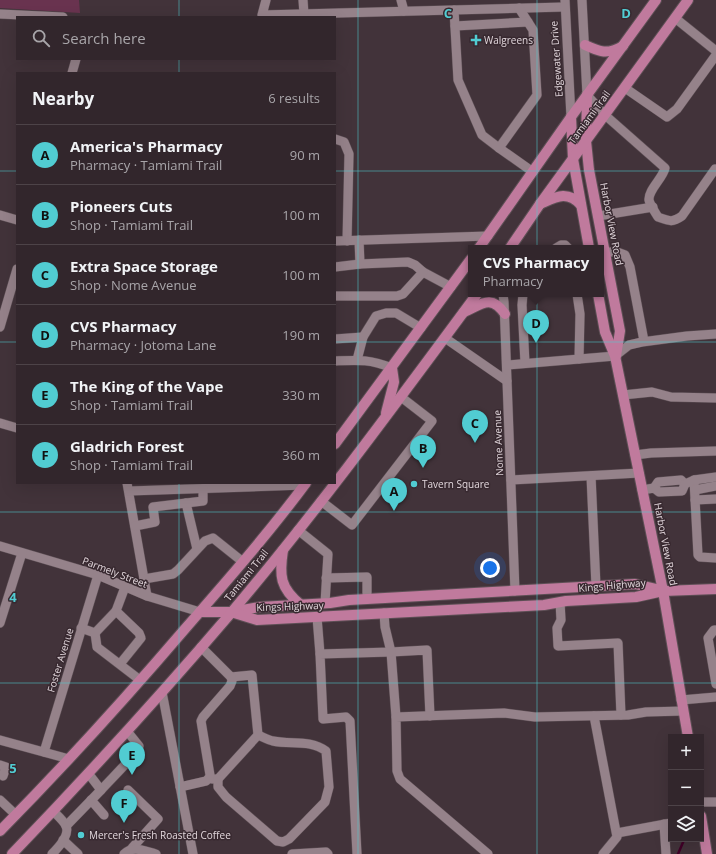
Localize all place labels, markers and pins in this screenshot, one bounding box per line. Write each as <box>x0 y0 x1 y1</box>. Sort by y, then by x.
place label: Walgreens <box>484 33 533 47</box>
marker: Walgreens <box>471 35 481 45</box>
pin: D <box>523 310 549 343</box>
pin: C <box>462 410 488 443</box>
pin: B <box>410 435 436 468</box>
place label: Tavern Square <box>422 477 490 491</box>
pin: A <box>381 478 407 511</box>
marker: Tavern Square <box>409 479 419 489</box>
pin: E <box>119 742 145 775</box>
pin: F <box>111 790 137 823</box>
place label: Mercer's Fresh Roasted Coffee <box>89 828 231 842</box>
marker: Mercer's Fresh Roasted Coffee <box>76 830 86 840</box>

